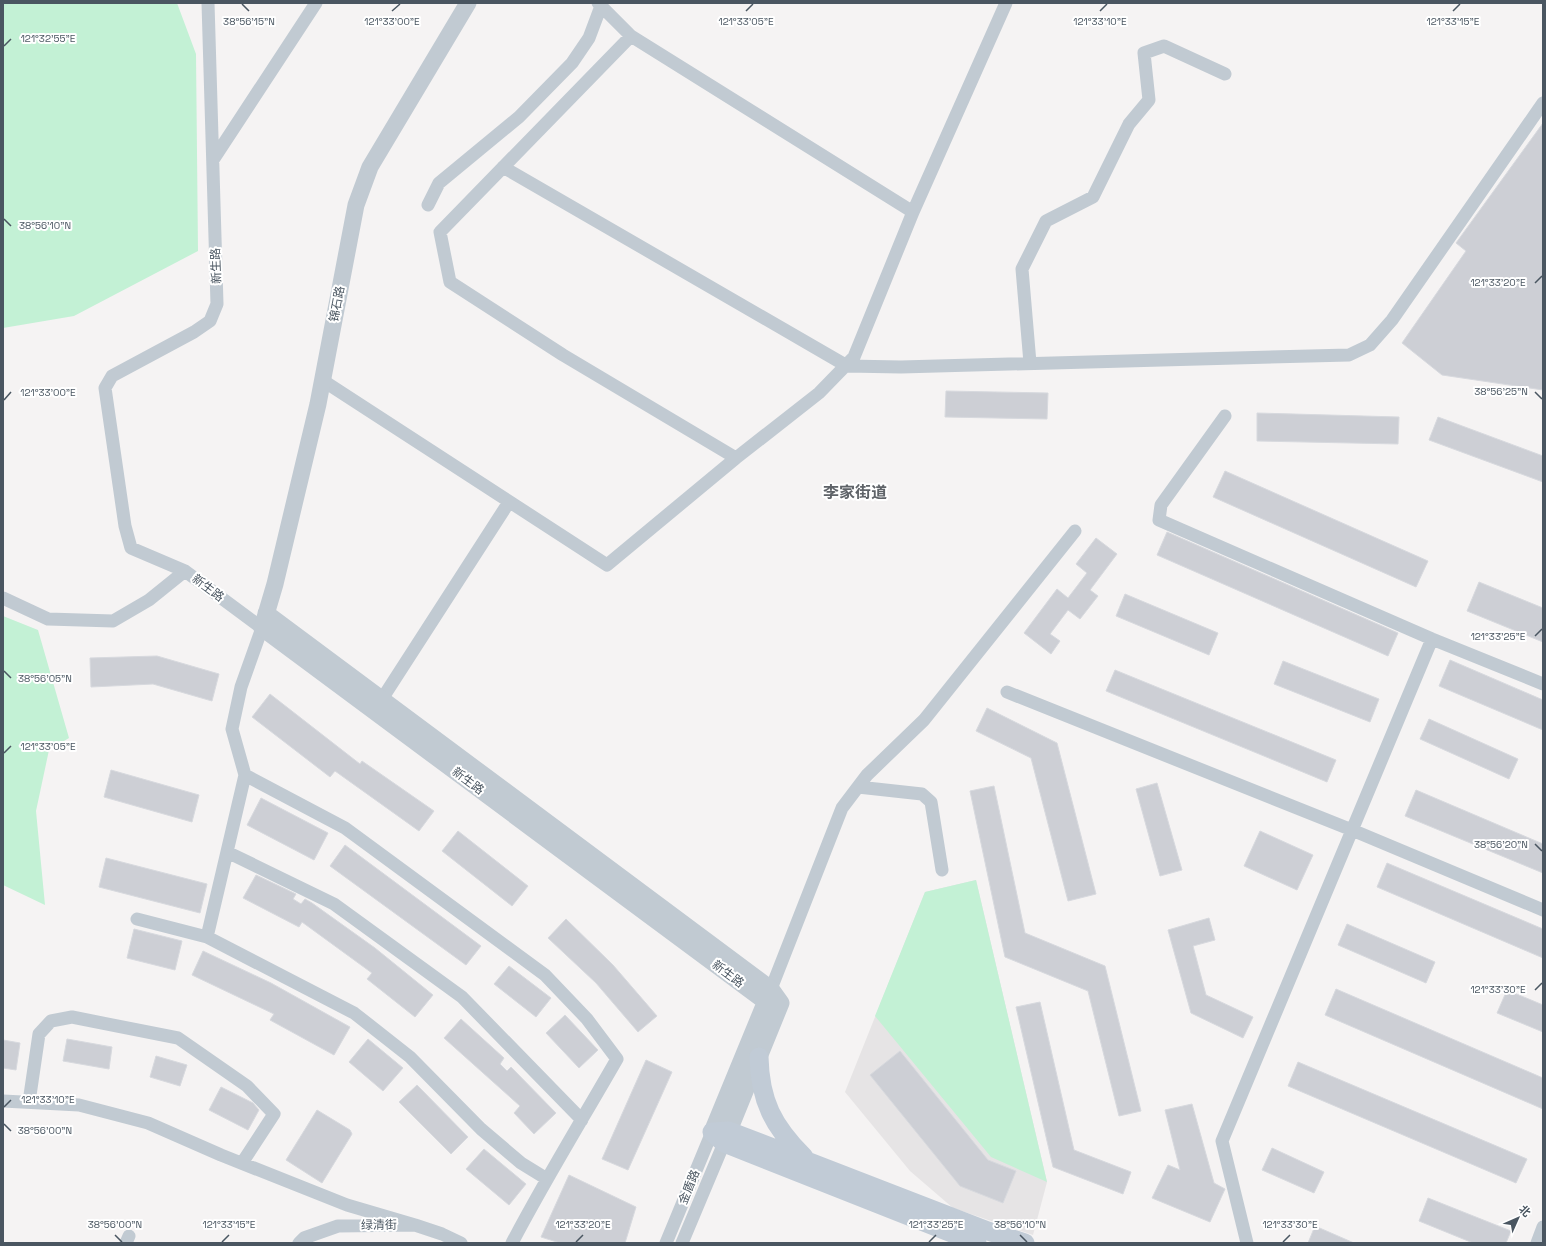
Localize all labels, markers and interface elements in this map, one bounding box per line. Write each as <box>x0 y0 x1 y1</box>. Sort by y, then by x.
text: 38°56'15"N <box>223 15 275 28</box>
text: 121°33'00"E <box>364 15 420 28</box>
text: 121°33'05"E <box>718 15 774 28</box>
text: 121°33'10"E <box>1073 15 1127 28</box>
text: 121°33'15"E <box>1427 15 1480 28</box>
text: 121°32'55"E <box>21 32 76 45</box>
text: 38°56'10"N <box>19 219 71 232</box>
street label: 新生路 <box>207 248 225 284</box>
text: 121°33'20"E <box>1470 276 1526 289</box>
street label: 锦石路 <box>326 285 348 323</box>
text: 38°56'25"N <box>1474 385 1528 398</box>
text: 121°33'00"E <box>20 386 76 399</box>
district label: 李家街道 <box>823 482 887 503</box>
street label: 新生路 <box>189 571 227 605</box>
text: 121°33'25"E <box>1471 630 1526 643</box>
text: 38°56'05"N <box>18 672 72 685</box>
text: 121°33'05"E <box>20 740 76 753</box>
street label: 新生路 <box>449 764 487 798</box>
text: 38°56'20"N <box>1474 838 1528 851</box>
street label: 新生路 <box>709 957 747 991</box>
text: 121°33'30"E <box>1470 983 1526 996</box>
text: 121°33'10"E <box>21 1093 75 1106</box>
text: 38°56'00"N <box>18 1124 72 1137</box>
street label: 金盾路 <box>675 1167 703 1207</box>
north arrow <box>1498 1198 1538 1238</box>
text: 北 <box>1516 1202 1534 1220</box>
street label: 绿清街 <box>361 1217 397 1233</box>
text: 38°56'00"N <box>88 1218 142 1231</box>
text: 121°33'15"E <box>203 1218 256 1231</box>
text: 121°33'20"E <box>555 1218 611 1231</box>
text: 121°33'25"E <box>909 1218 964 1231</box>
text: 38°56'10"N <box>994 1218 1046 1231</box>
text: 121°33'30"E <box>1262 1218 1318 1231</box>

